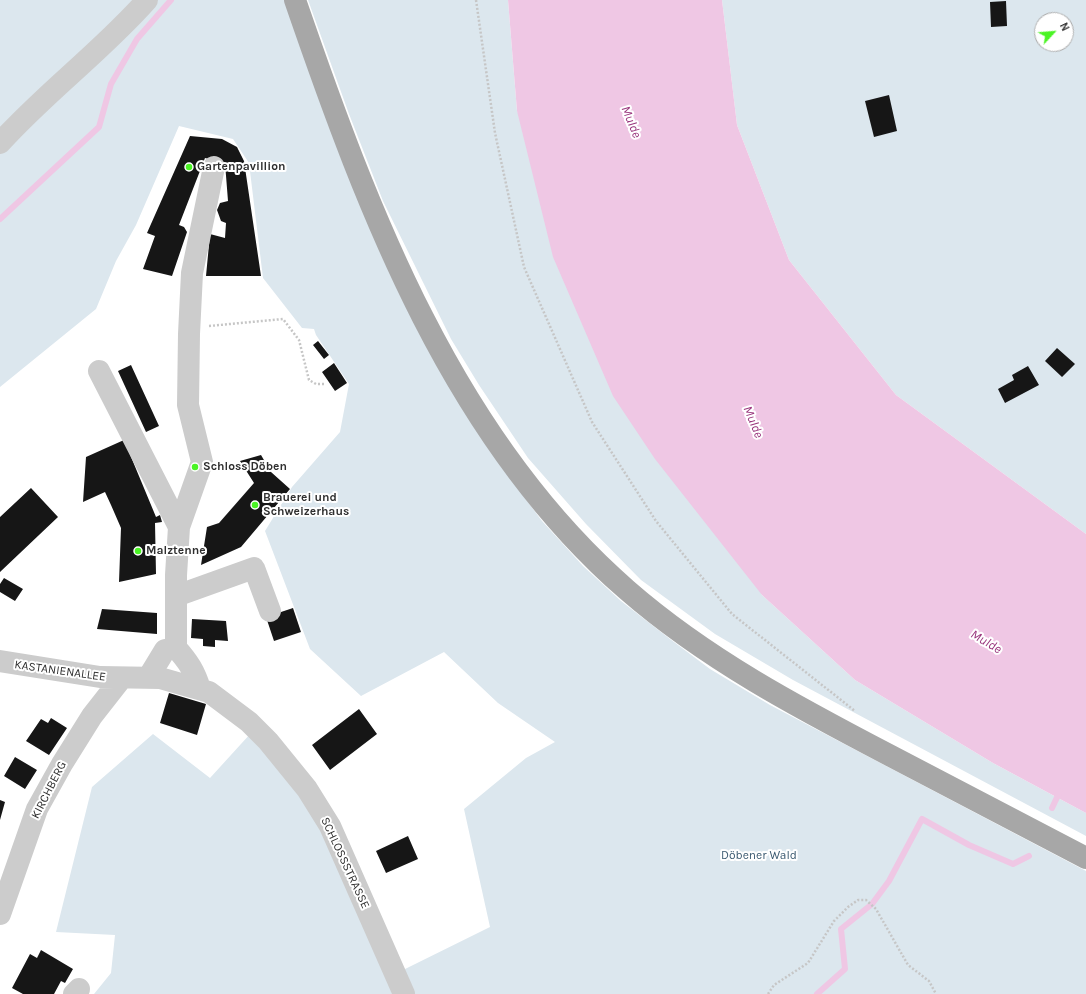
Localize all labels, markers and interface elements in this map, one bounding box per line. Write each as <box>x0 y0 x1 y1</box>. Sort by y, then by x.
north arrow <box>1034 12 1074 52</box>
text: N <box>1057 21 1072 33</box>
water label: Mulde <box>618 104 644 140</box>
place label: Gartenpavillion <box>197 160 285 174</box>
marker: Gartenpavillion <box>184 162 194 172</box>
water label: Mulde <box>740 404 766 440</box>
place label: Schloss Döben <box>203 460 287 474</box>
marker: Schloss Döben <box>190 462 200 472</box>
place label: Brauerei und Schweizerhaus <box>263 491 349 519</box>
marker: Brauerei und Schweizerhaus <box>250 500 260 510</box>
place label: Malztenne <box>146 544 206 558</box>
marker: Malztenne <box>133 546 143 556</box>
water label: Mulde <box>968 627 1004 657</box>
street label: KASTANIENALLEE <box>13 657 107 685</box>
street label: KIRCHBERG <box>28 759 70 821</box>
street label: SCHLOSSSTRASSE <box>318 815 372 911</box>
park label: Döbener Wald <box>721 849 797 863</box>

